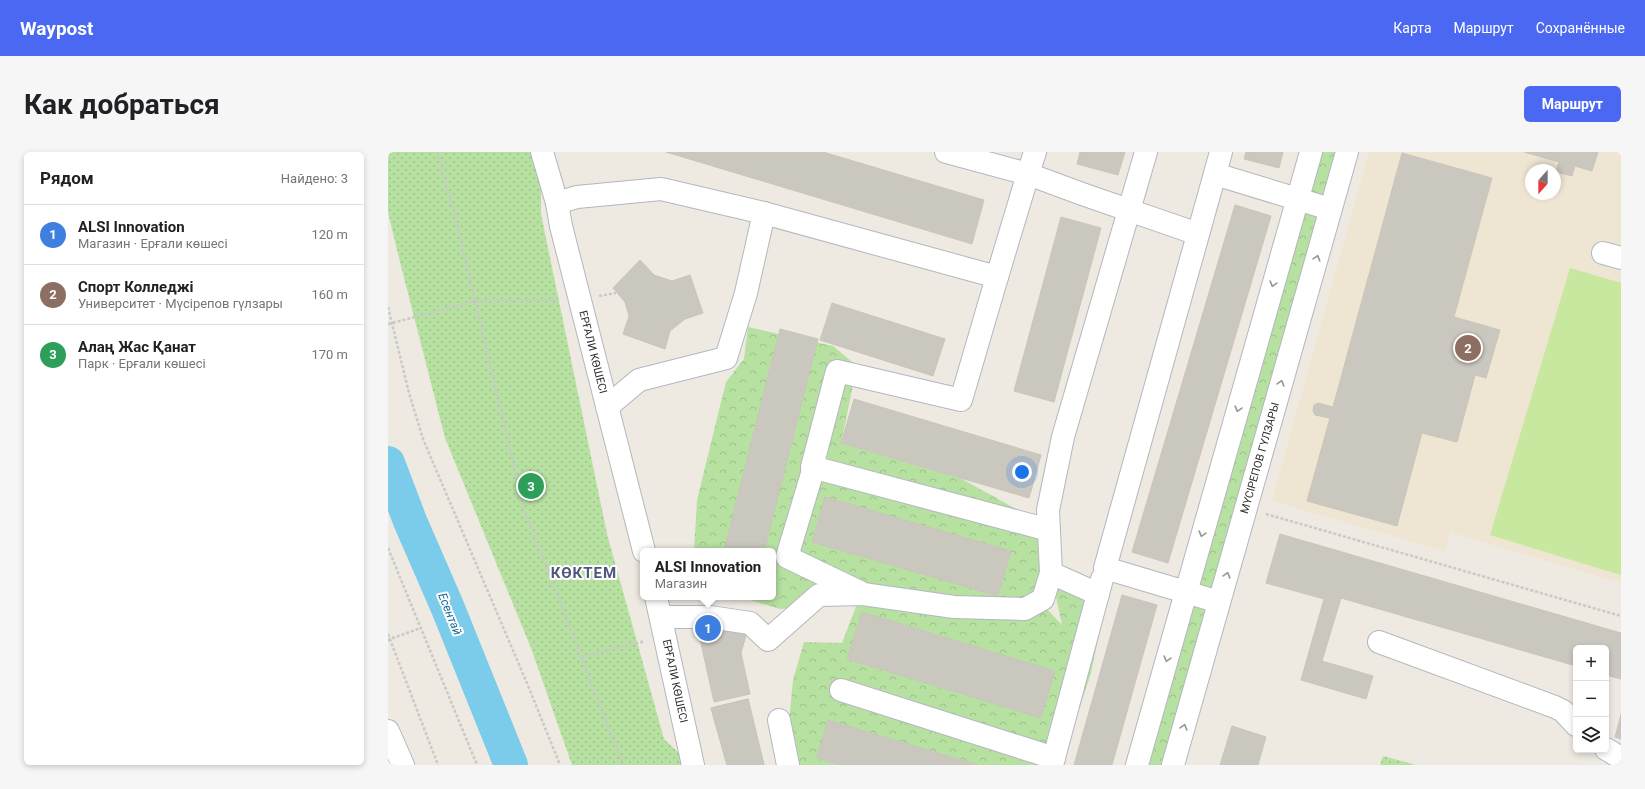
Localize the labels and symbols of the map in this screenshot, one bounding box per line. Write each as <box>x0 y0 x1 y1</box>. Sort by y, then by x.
north arrow <box>1525 164 1561 200</box>
one-way arrow <box>1312 255 1321 262</box>
one-way arrow <box>1269 280 1278 287</box>
street label: ЕРҒАЛИ КӨШЕСІ <box>576 309 610 395</box>
pin: 2 <box>1455 333 1481 363</box>
one-way arrow <box>1276 380 1285 387</box>
street label: МҮСІРЕПОВ ГҮЛЗАРЫ <box>1238 401 1282 515</box>
one-way arrow <box>1234 406 1242 412</box>
your location <box>1012 462 1032 482</box>
pin: 3 <box>518 471 544 501</box>
one-way arrow <box>1198 530 1207 537</box>
district label: КӨКТЕМ <box>551 564 617 582</box>
one-way arrow <box>1222 572 1231 579</box>
water label: Есентай <box>435 591 465 637</box>
pin: 1 <box>695 613 721 643</box>
street label: ЕРҒАЛИ КӨШЕСІ <box>660 638 690 724</box>
one-way arrow <box>1163 655 1172 662</box>
one-way arrow <box>1179 724 1188 731</box>

